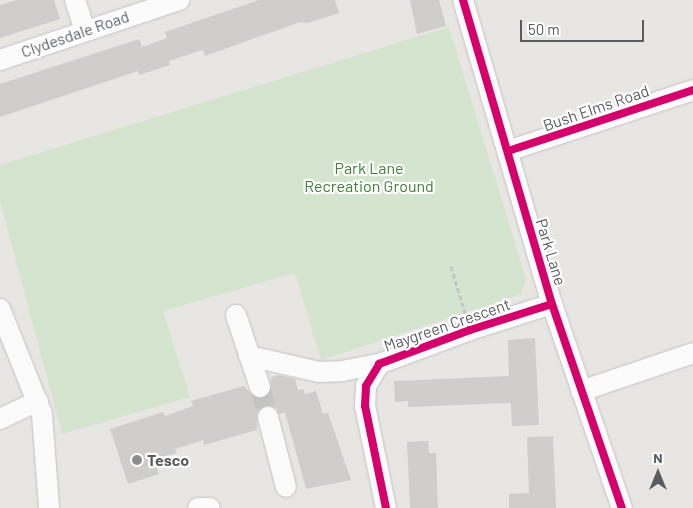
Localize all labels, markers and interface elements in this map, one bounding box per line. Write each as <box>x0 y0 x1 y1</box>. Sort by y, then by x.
street label: Clydesdale Road <box>18 7 132 61</box>
scale bar <box>523 10 647 42</box>
text: 50 m <box>528 20 560 38</box>
street label: Bush Elms Road <box>541 81 651 135</box>
park label: Park Lane Recreation Ground <box>304 158 434 196</box>
street label: Park Lane <box>532 216 570 288</box>
street label: Maygreen Crescent <box>381 294 513 356</box>
north arrow <box>633 448 683 498</box>
text: N <box>653 449 663 466</box>
place label: Tesco <box>147 450 189 470</box>
marker: Tesco <box>131 454 143 466</box>

